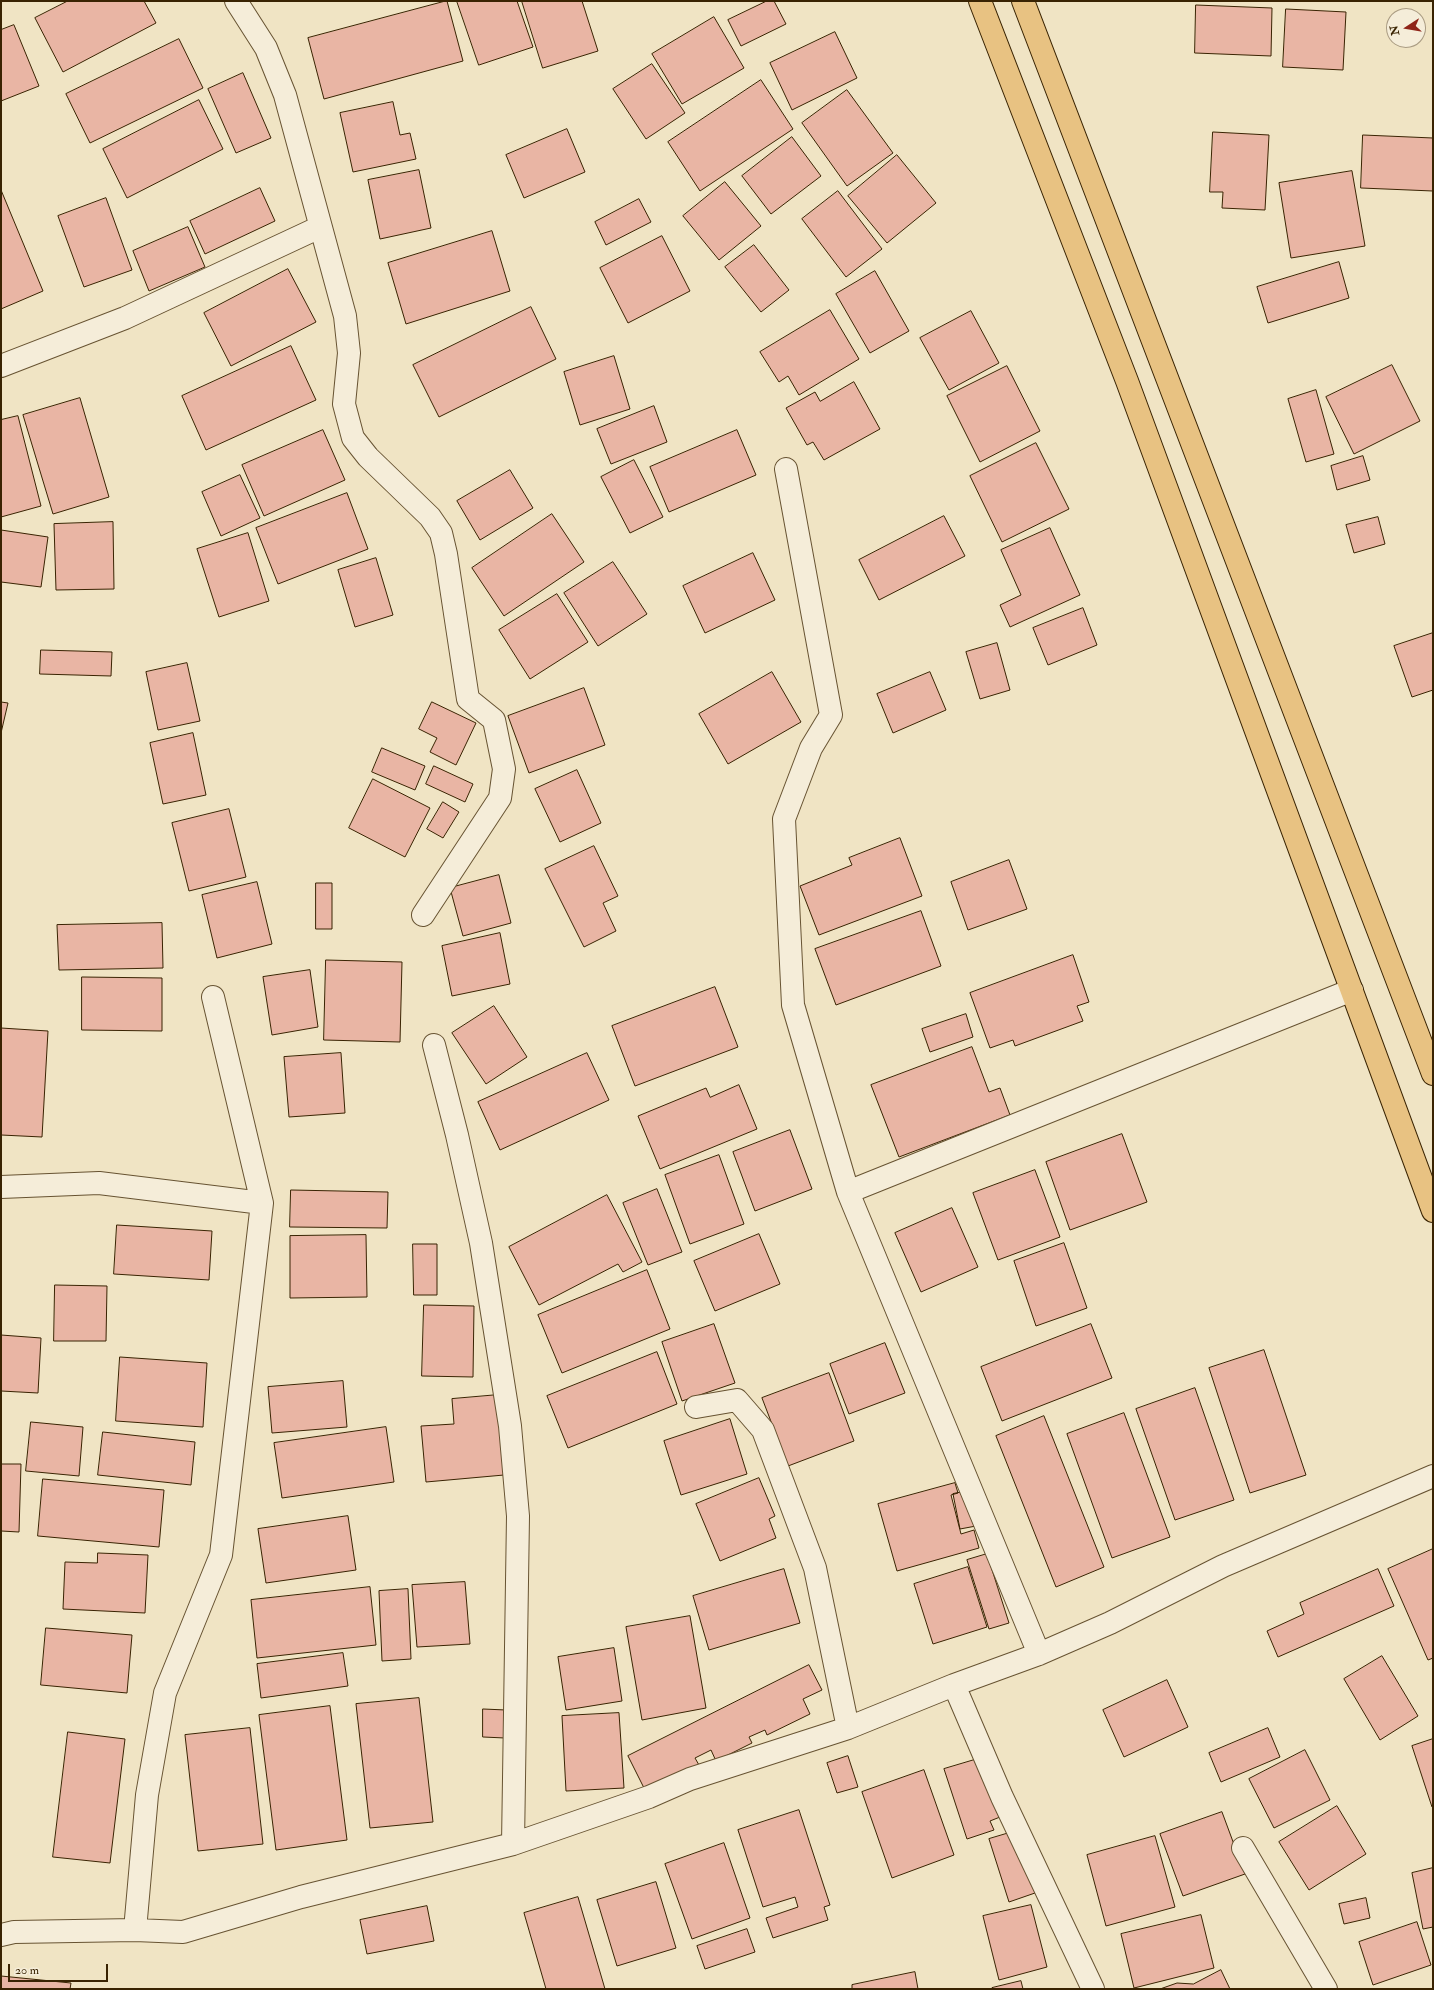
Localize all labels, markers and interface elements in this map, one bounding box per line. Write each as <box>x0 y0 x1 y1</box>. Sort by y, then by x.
north arrow <box>1386 8 1426 48</box>
text: N <box>1387 24 1402 37</box>
scale bar <box>10 1956 110 1982</box>
text: 20 m <box>15 1963 39 1978</box>

